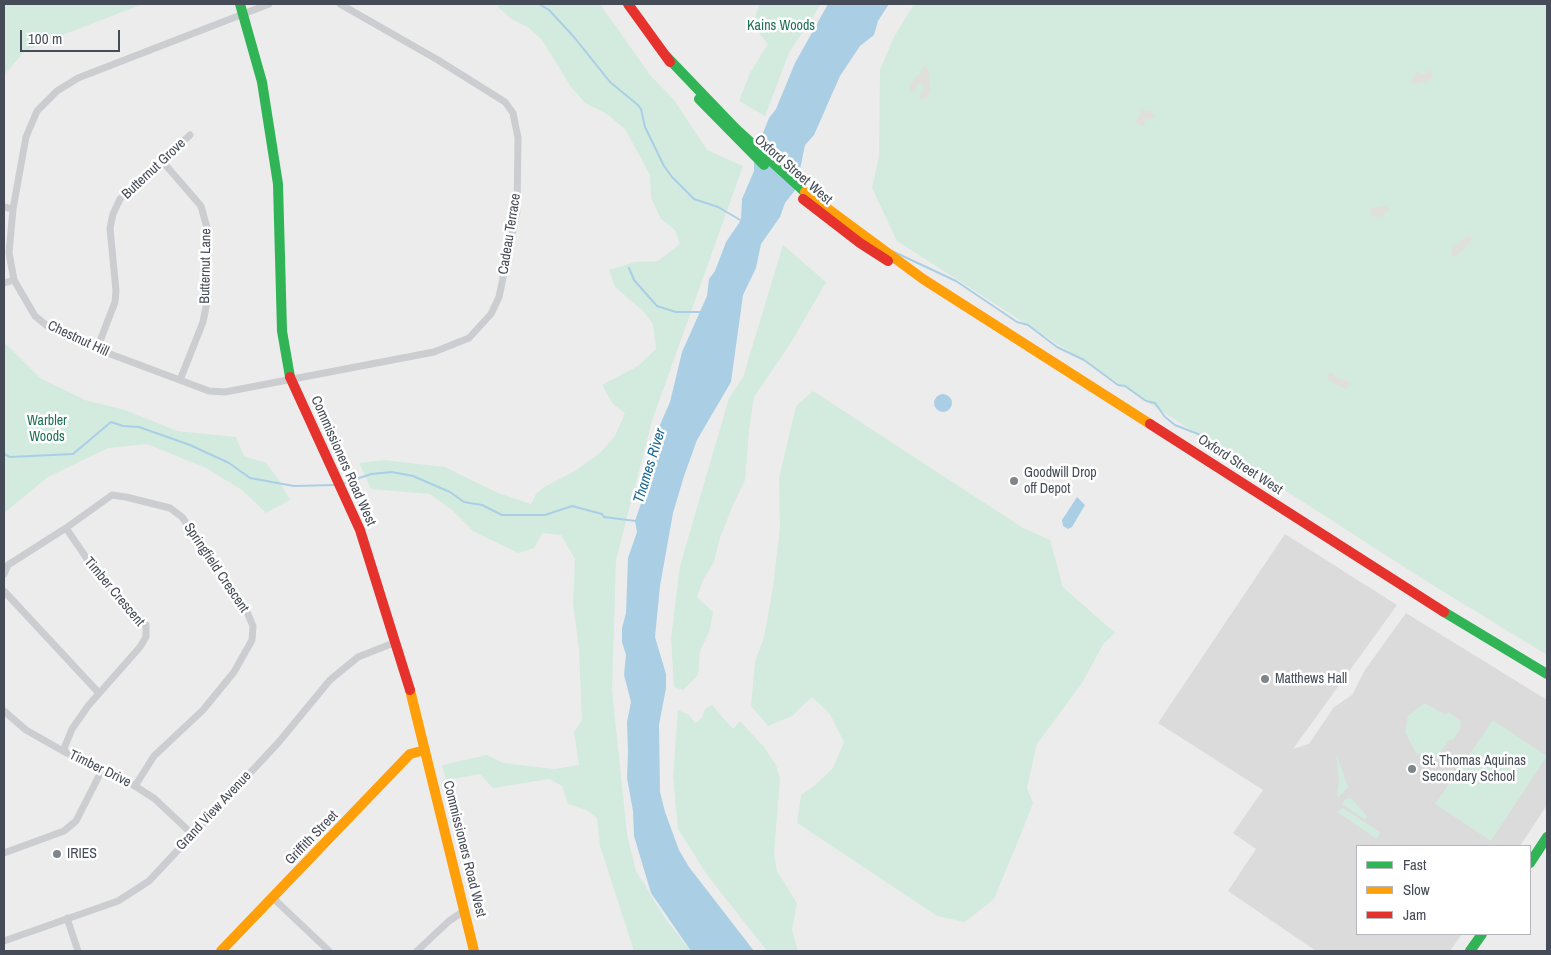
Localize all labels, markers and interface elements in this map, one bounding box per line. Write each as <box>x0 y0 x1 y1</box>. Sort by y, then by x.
park label: Kains Woods <box>747 18 815 34</box>
scale bar <box>22 20 122 52</box>
text: 100 m <box>28 28 62 49</box>
street label: Oxford Street West <box>751 132 835 208</box>
street label: Butternut Grove <box>119 135 189 203</box>
street label: Cadeau Terrace <box>495 192 525 276</box>
street label: Butternut Lane <box>197 228 215 304</box>
street label: Chestnut Hill <box>45 318 111 360</box>
street label: Commissioners Road West <box>307 394 379 528</box>
park label: Warbler Woods <box>27 413 67 446</box>
water label: Thames River <box>630 426 670 506</box>
street label: Oxford Street West <box>1195 431 1285 499</box>
place label: Goodwill Drop off Depot <box>1024 465 1097 498</box>
marker: Goodwill Drop off Depot <box>1008 475 1020 487</box>
street label: Springfield Crescent <box>180 520 252 616</box>
street label: Timber Crescent <box>80 554 148 630</box>
place label: Matthews Hall <box>1275 671 1347 687</box>
marker: Matthews Hall <box>1259 673 1271 685</box>
street label: Timber Drive <box>66 747 134 791</box>
place label: St. Thomas Aquinas Secondary School <box>1422 753 1526 786</box>
marker: St. Thomas Aquinas Secondary School <box>1406 763 1418 775</box>
street label: Grand View Avenue <box>173 768 255 854</box>
street label: Commissioners Road West <box>439 779 489 919</box>
street label: Griffith Street <box>282 807 342 869</box>
legend <box>1356 845 1531 935</box>
place label: IRIES <box>67 846 97 862</box>
marker: IRIES <box>51 848 63 860</box>
text: Fast <box>1403 854 1426 875</box>
text: Slow <box>1403 879 1430 900</box>
text: Jam <box>1403 904 1426 925</box>

